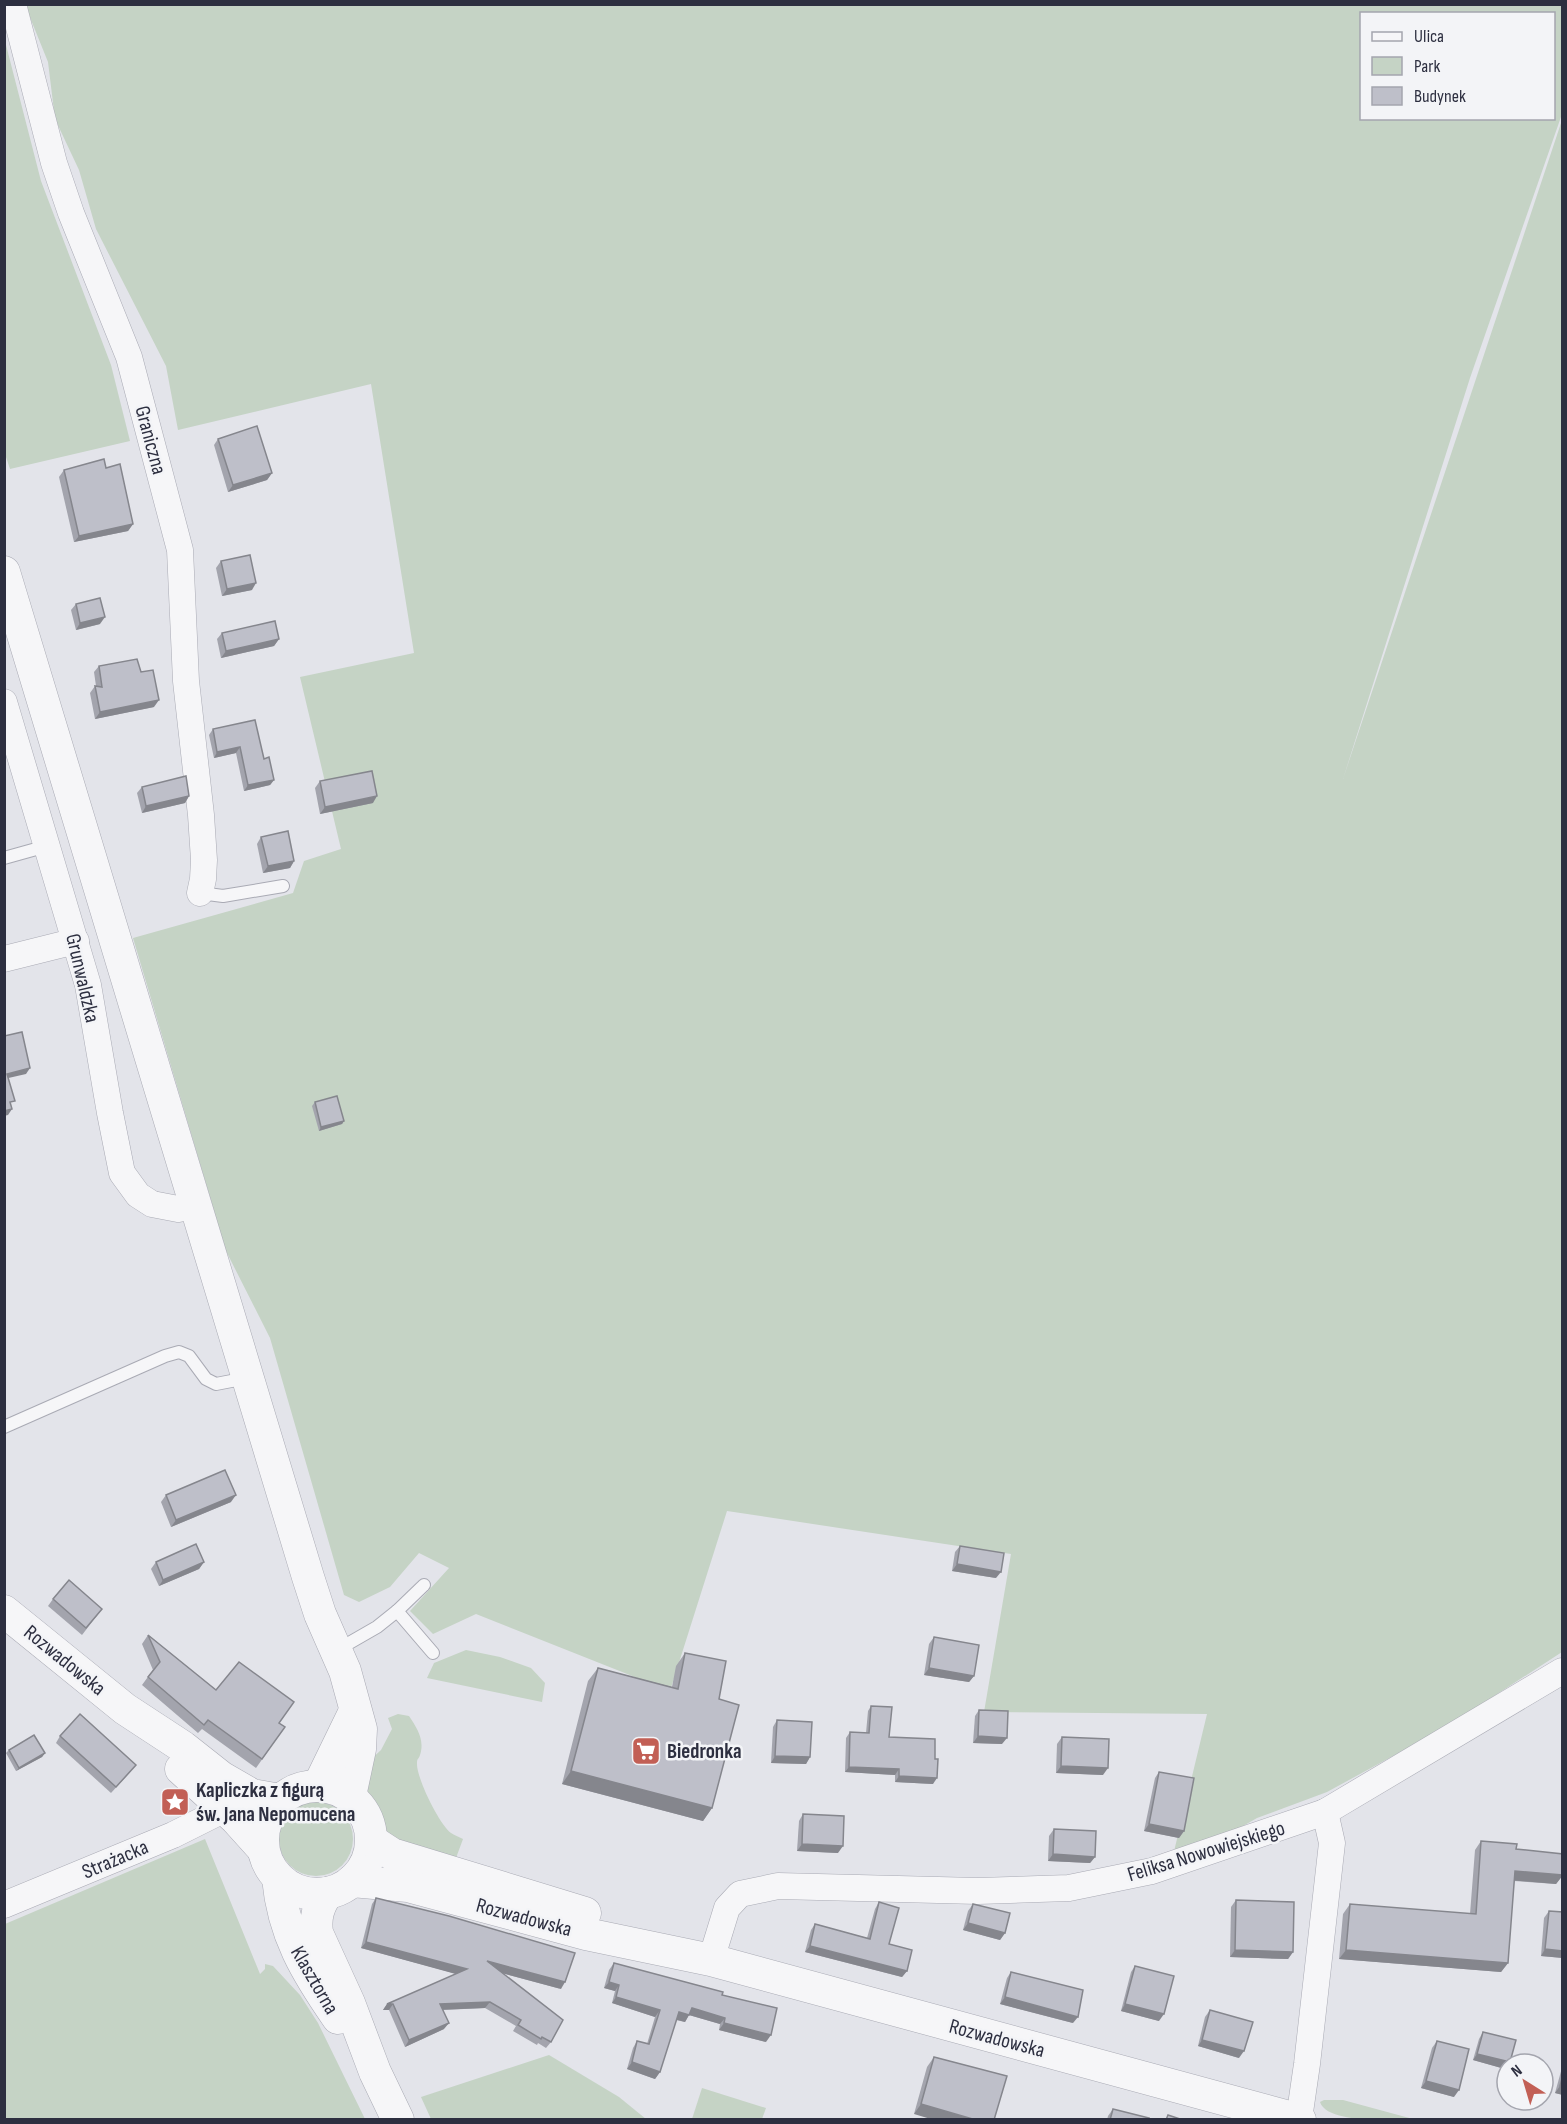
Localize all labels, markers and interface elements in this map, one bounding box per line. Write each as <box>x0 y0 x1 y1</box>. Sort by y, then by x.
legend <box>1360 12 1555 120</box>
text: Ulica <box>1414 26 1444 47</box>
text: Park <box>1414 56 1440 77</box>
text: Budynek <box>1414 86 1466 107</box>
street label: Graniczna <box>129 403 172 477</box>
street label: Grunwaldzka <box>60 931 105 1025</box>
street label: Rozwadowska <box>19 1620 111 1701</box>
supermarket icon: Biedronka <box>630 1735 662 1767</box>
place label: Biedronka <box>667 1739 742 1764</box>
place label: Kapliczka z figurą św. Jana Nepomucena <box>196 1778 355 1827</box>
place icon: Kapliczka z figurą św. Jana Nepomucena <box>159 1786 191 1818</box>
street label: Feliksa Nowowiejskiego <box>1124 1816 1288 1887</box>
street label: Strażacka <box>78 1834 152 1885</box>
street label: Rozwadowska <box>473 1893 574 1942</box>
street label: Klasztorna <box>285 1942 344 2019</box>
street label: Rozwadowska <box>946 2014 1047 2063</box>
north arrow <box>1495 2052 1555 2112</box>
text: N <box>1508 2061 1526 2081</box>

